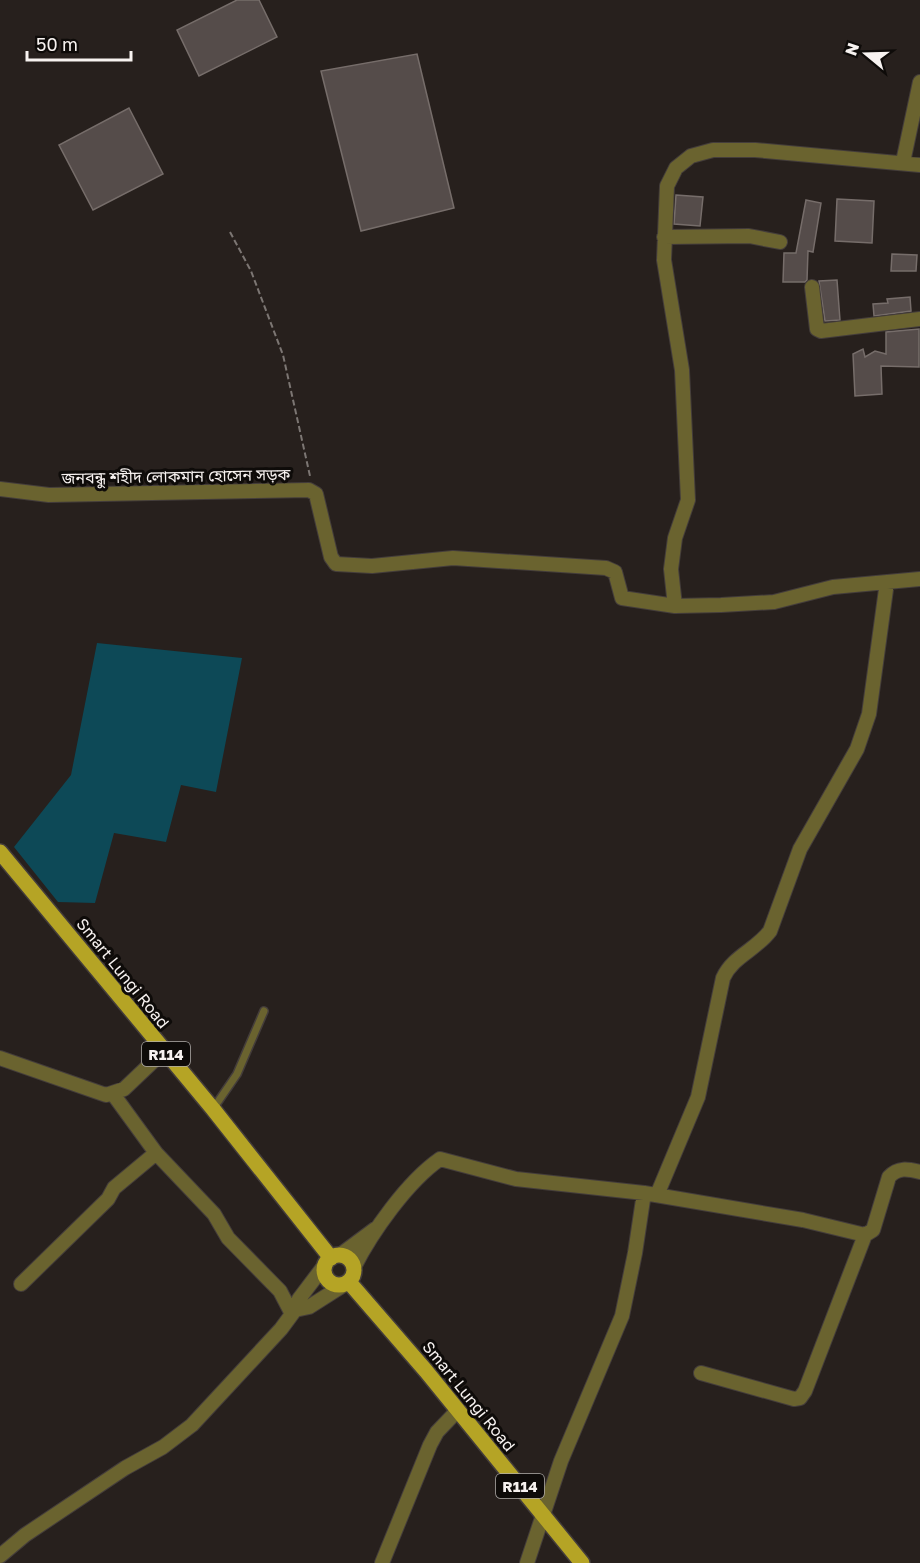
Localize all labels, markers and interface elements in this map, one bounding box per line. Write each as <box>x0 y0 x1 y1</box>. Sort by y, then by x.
scale bar <box>27 24 130 62</box>
north arrow <box>836 24 896 84</box>
text: 50 m <box>36 33 78 55</box>
text: N <box>840 40 863 58</box>
street label: জনবন্ধু শহীদ লোকমান হোসেন সড়ক <box>60 464 292 489</box>
street label: Smart Lungi Road <box>72 914 174 1032</box>
road number: R114 <box>142 1042 190 1066</box>
street label: Smart Lungi Road <box>418 1337 520 1455</box>
road number: R114 <box>496 1474 544 1498</box>

